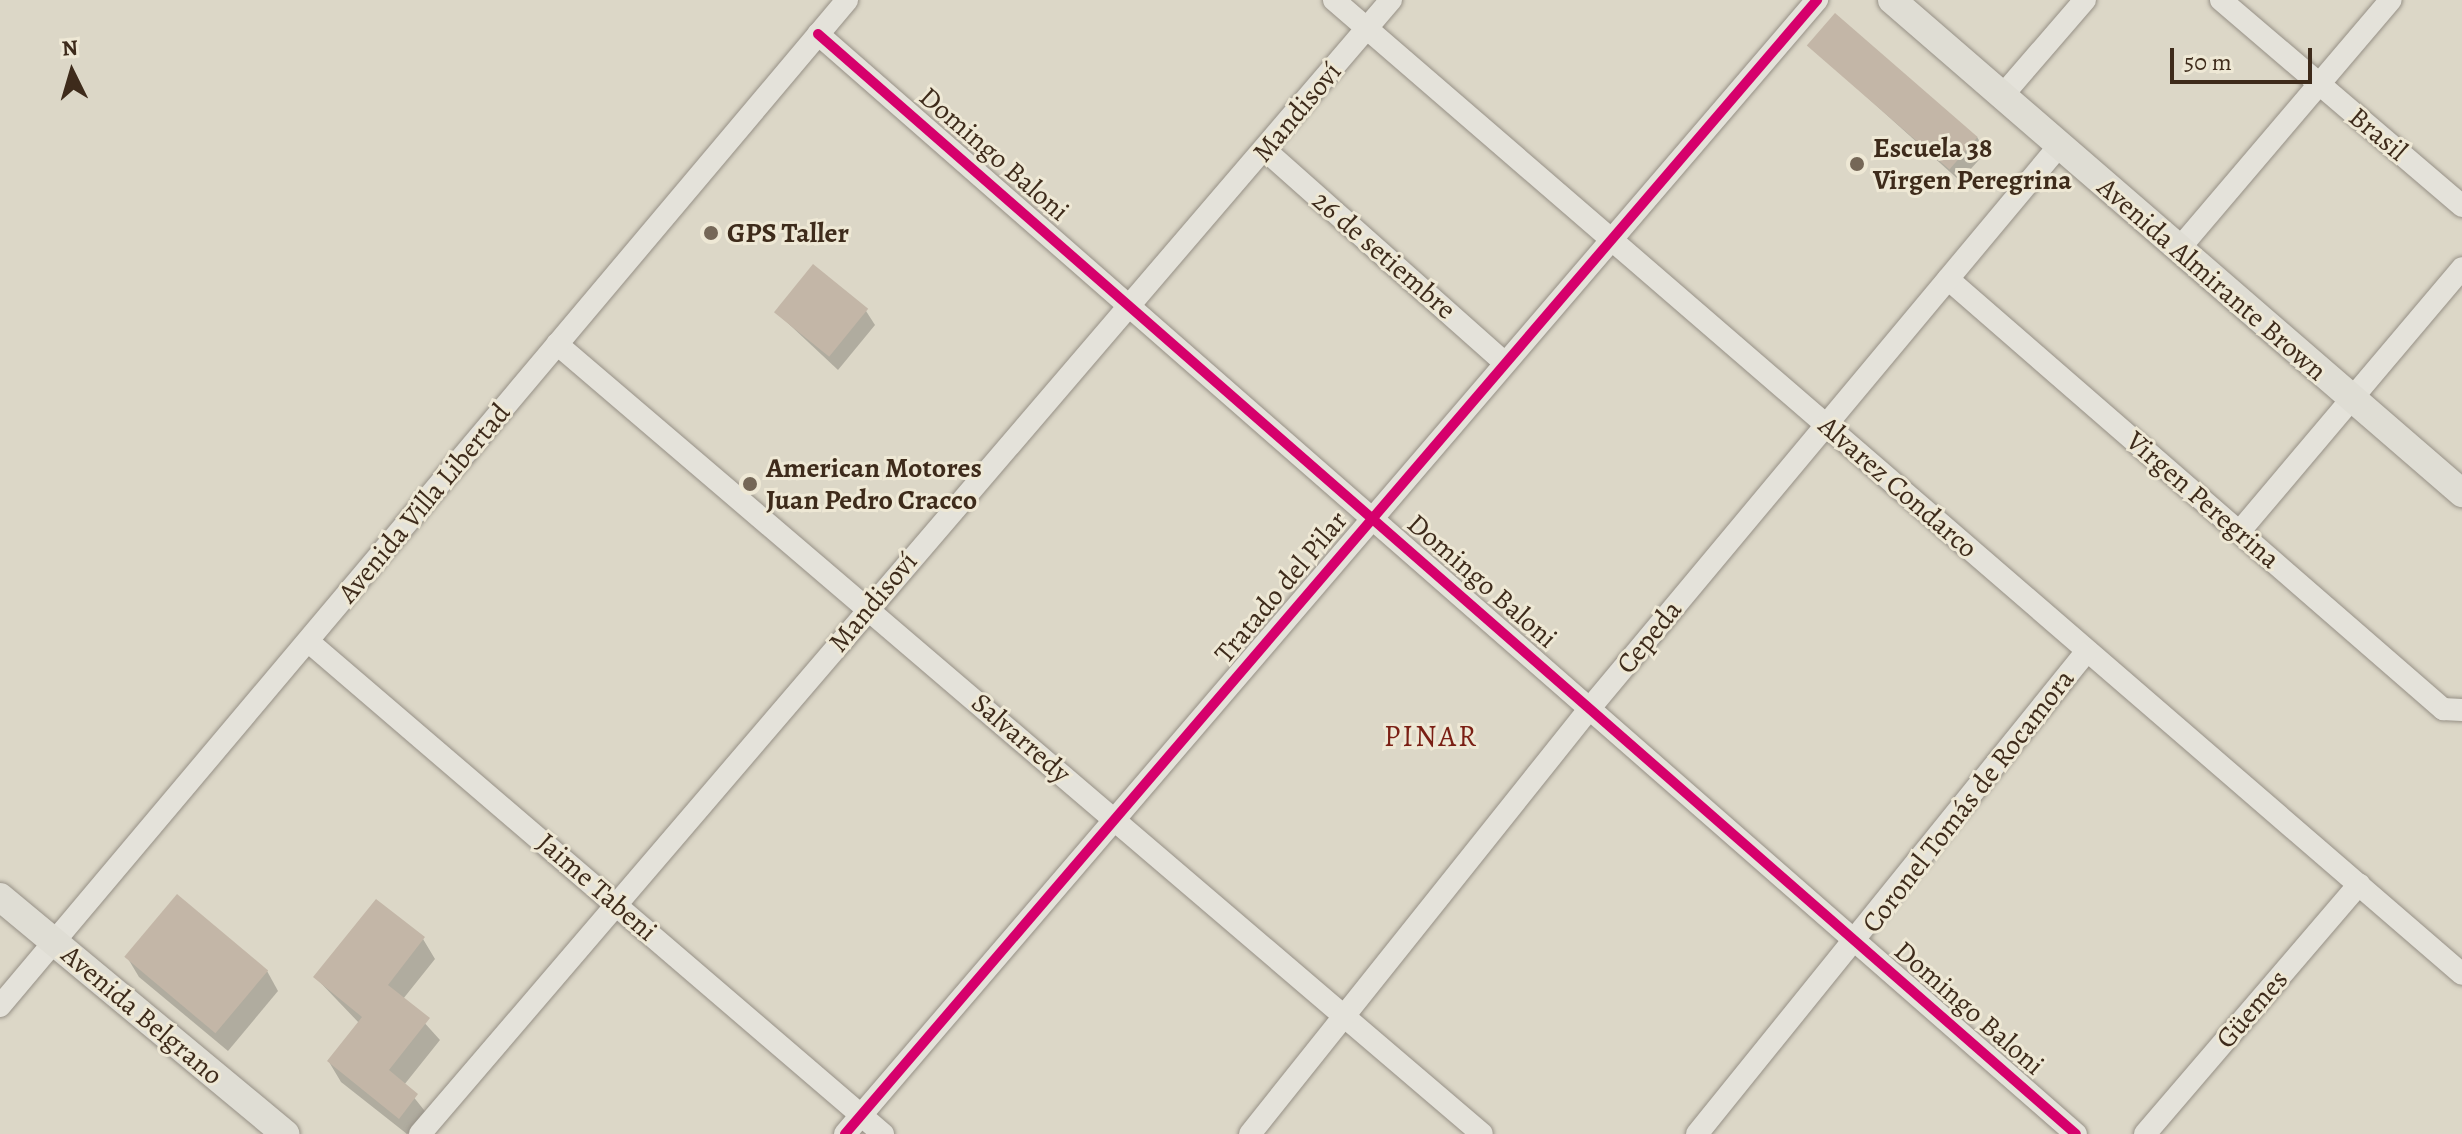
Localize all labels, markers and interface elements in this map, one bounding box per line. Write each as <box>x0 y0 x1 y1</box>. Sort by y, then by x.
north arrow <box>32 32 112 112</box>
text: N <box>61 32 79 64</box>
scale bar <box>2174 32 2316 82</box>
text: 50 m <box>2184 46 2232 78</box>
street label: Mandisoví <box>1246 55 1348 169</box>
street label: Domingo Baloni <box>912 80 1076 228</box>
street label: Brasil <box>2342 100 2414 168</box>
place label: Escuela 38 Virgen Peregrina <box>1873 131 2072 197</box>
marker: Escuela 38 Virgen Peregrina <box>1848 155 1866 173</box>
street label: Avenida Almirante Brown <box>2091 170 2333 388</box>
street label: 26 de setiembre <box>1305 184 1463 326</box>
place label: GPS Taller <box>727 216 849 250</box>
marker: GPS Taller <box>702 224 720 242</box>
street label: Avenida Villa Libertad <box>331 396 517 610</box>
street label: Alvarez Condarco <box>1812 409 1984 565</box>
street label: Virgen Peregrina <box>2119 424 2287 576</box>
place label: American Motores Juan Pedro Cracco <box>766 451 982 517</box>
marker: American Motores Juan Pedro Cracco <box>741 475 759 493</box>
street label: Tratado del Pilar <box>1208 504 1354 670</box>
street label: Domingo Baloni <box>1400 507 1564 655</box>
street label: Mandisoví <box>822 545 924 659</box>
street label: Cepeda <box>1609 593 1689 681</box>
street label: Coronel Tomás de Rocamora <box>1855 663 2081 939</box>
street label: Salvarredy <box>965 686 1077 790</box>
district label: PINAR <box>1384 718 1478 754</box>
street label: Jaime Tabeni <box>530 826 664 948</box>
street label: Domingo Baloni <box>1887 934 2051 1082</box>
street label: Avenida Belgrano <box>55 938 229 1092</box>
street label: Güemes <box>2209 963 2295 1055</box>

